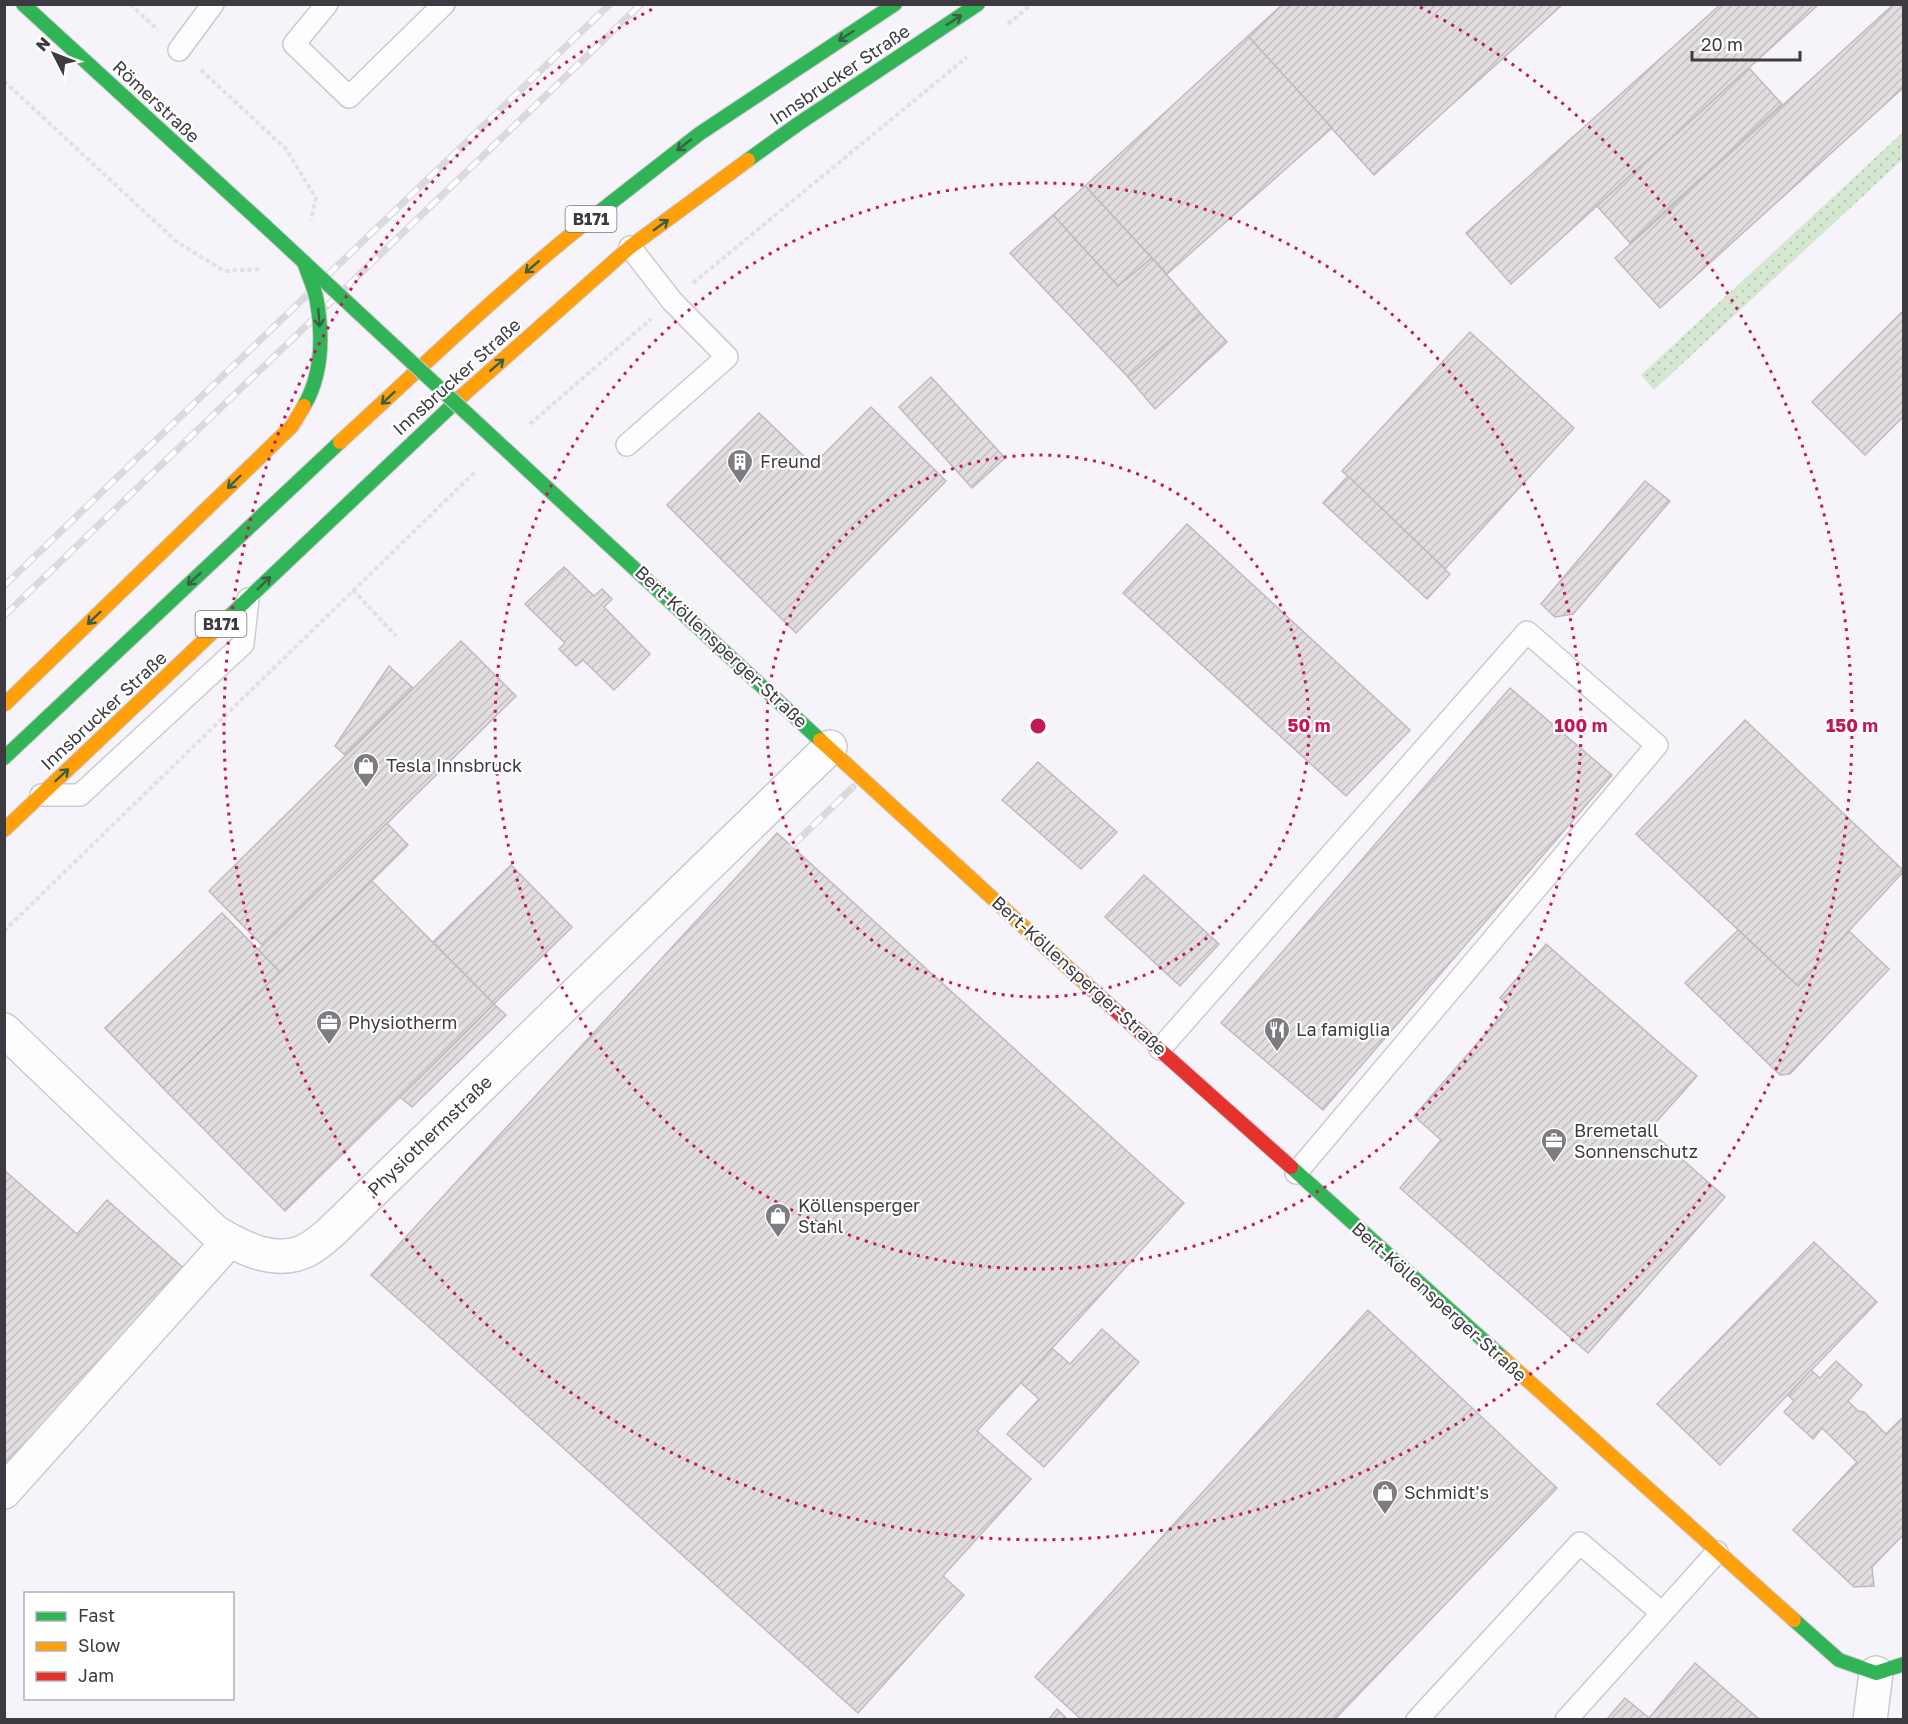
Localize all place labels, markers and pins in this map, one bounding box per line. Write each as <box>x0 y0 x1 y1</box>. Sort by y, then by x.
building icon: Freund <box>725 447 755 485</box>
place label: Freund <box>760 450 821 472</box>
centre of rings <box>1028 716 1048 736</box>
shop icon: Tesla Innsbruck <box>351 751 381 789</box>
place label: Tesla Innsbruck <box>386 754 522 776</box>
office icon: Physiotherm <box>314 1008 344 1046</box>
place label: Physiotherm <box>348 1011 457 1033</box>
restaurant icon: La famiglia <box>1262 1015 1292 1053</box>
place label: La famiglia <box>1296 1018 1390 1040</box>
place label: Bremetall Sonnenschutz <box>1574 1119 1698 1162</box>
office icon: Bremetall Sonnenschutz <box>1539 1126 1569 1164</box>
place label: Köllensperger Stahl <box>798 1194 920 1237</box>
shop icon: Köllensperger Stahl <box>763 1201 793 1239</box>
shop icon: Schmidt's <box>1370 1478 1400 1516</box>
place label: Schmidt's <box>1404 1481 1489 1503</box>

